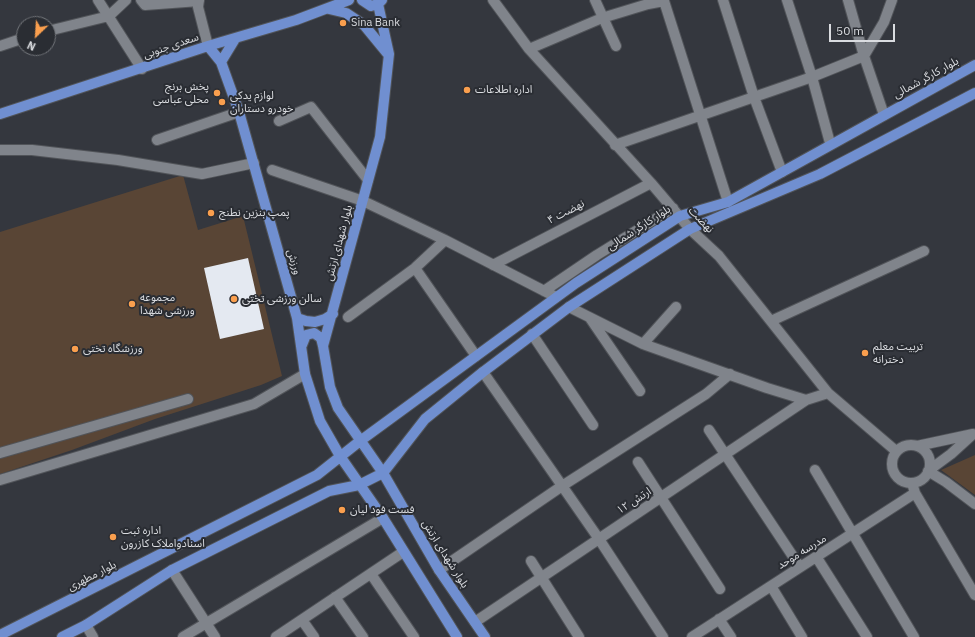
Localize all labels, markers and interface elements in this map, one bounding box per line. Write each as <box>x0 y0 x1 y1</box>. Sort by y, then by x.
north arrow <box>16 16 56 56</box>
place label: Sina Bank <box>351 16 400 30</box>
scale bar <box>831 16 897 42</box>
marker: Sina Bank <box>338 18 348 28</box>
text: 50 m <box>836 23 864 38</box>
street label: سعدی جنوبی <box>142 30 200 62</box>
text: N <box>25 38 38 54</box>
street label: بلوار کارگر شمالی <box>891 55 961 101</box>
place label: پخش برنج محلی عباسی <box>153 80 209 106</box>
place label: اداره اطلاعات <box>475 83 532 97</box>
marker: اداره اطلاعات <box>462 85 472 95</box>
marker: پخش برنج محلی عباسی <box>212 88 222 98</box>
place label: لوازم یدکی خودرو دستاران <box>230 89 294 115</box>
marker: لوازم یدکی خودرو دستاران <box>217 97 227 107</box>
street label: نهضت ۴ <box>545 197 587 227</box>
street label: بلوار کارگر شمالی <box>605 203 673 253</box>
street label: بلوار شهدای ارتش <box>323 204 355 282</box>
street label: نهضت <box>686 204 716 236</box>
place label: پمپ بنزین نطنج <box>219 206 290 220</box>
marker: پمپ بنزین نطنج <box>206 208 216 218</box>
street label: ورزش <box>284 248 304 276</box>
place label: مجموعه ورزشی شهدا <box>140 291 195 317</box>
place label: سالن ورزشی تختی <box>242 292 322 306</box>
marker: سالن ورزشی تختی <box>229 294 239 304</box>
marker: مجموعه ورزشی شهدا <box>127 299 137 309</box>
place label: تربیت معلم دخترانه <box>873 340 923 366</box>
place label: ورزشگاه تختی <box>83 342 143 356</box>
marker: ورزشگاه تختی <box>70 344 80 354</box>
marker: تربیت معلم دخترانه <box>860 348 870 358</box>
street label: ارتش ۱۲ <box>614 485 654 517</box>
place label: فست فود لیان <box>350 503 415 517</box>
marker: فست فود لیان <box>337 505 347 515</box>
street label: بلوار شهدای ارتش <box>419 517 471 591</box>
place label: اداره ثبت اسنادواملاک کازرون <box>121 524 205 550</box>
marker: اداره ثبت اسنادواملاک کازرون <box>108 532 118 542</box>
street label: مدرسه موحد <box>775 532 829 572</box>
street label: بلوار مطهری <box>66 558 118 594</box>

